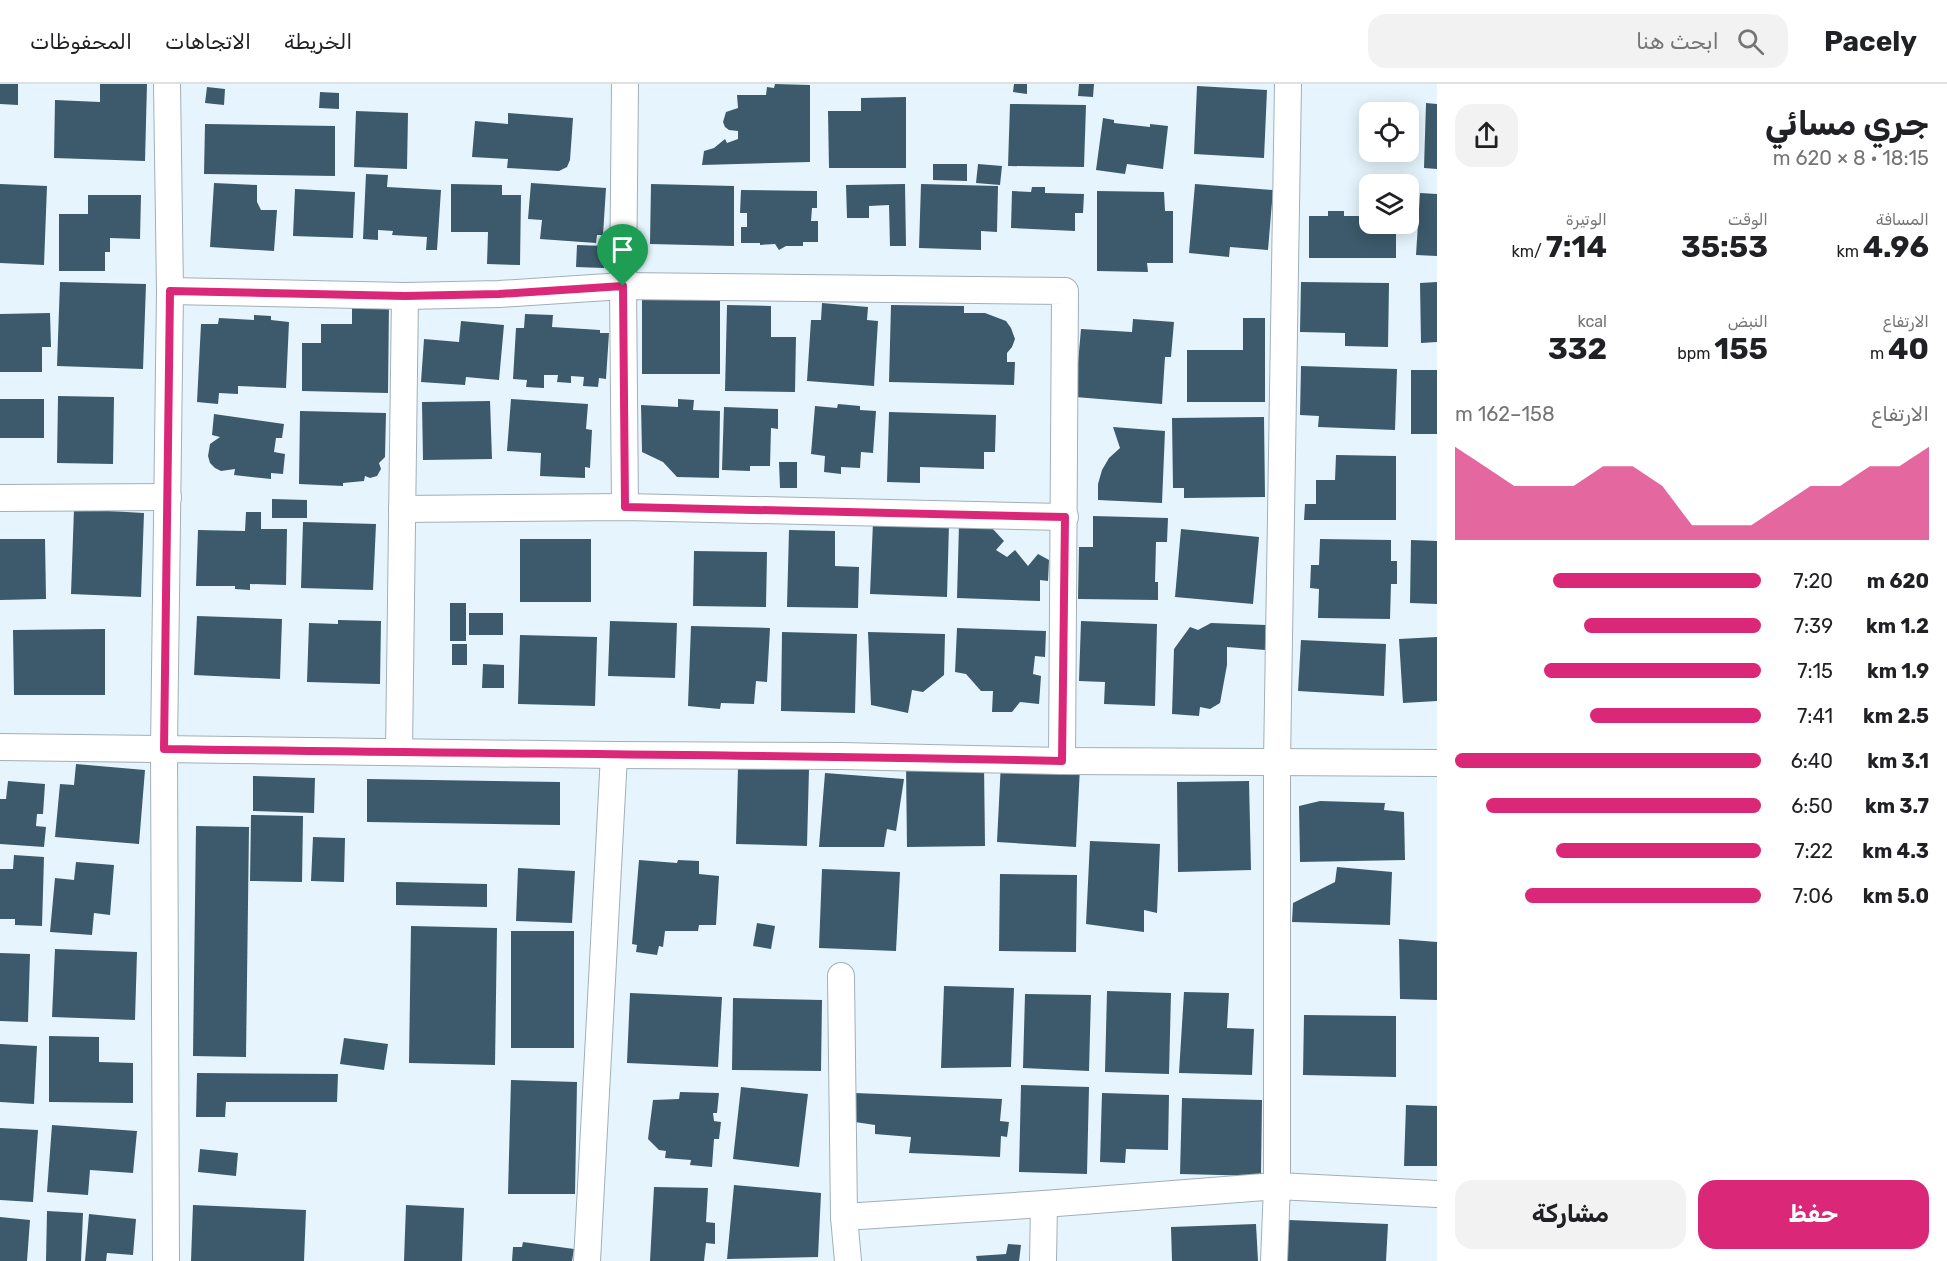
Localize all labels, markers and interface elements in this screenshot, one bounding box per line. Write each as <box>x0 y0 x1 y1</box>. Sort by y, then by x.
search box <box>1368 14 1788 68</box>
icon: search <box>1734 25 1767 58</box>
text: Pacely <box>1824 25 1917 58</box>
text: ابحث هنا <box>1636 28 1719 55</box>
text: المحفوظات <box>30 29 132 54</box>
text: الاتجاهات <box>165 29 251 54</box>
text: الخريطة <box>284 29 352 54</box>
map controls <box>1359 102 1419 234</box>
button: locate <box>1359 102 1419 162</box>
button: share <box>1455 104 1518 167</box>
text: جري مسائي <box>1765 104 1929 143</box>
text: 18:15 · 8 × 620 m <box>1773 146 1929 170</box>
button: layers <box>1359 174 1419 234</box>
text: الوتيرة <box>1566 210 1607 229</box>
text: الوقت <box>1728 210 1768 229</box>
text: المسافة <box>1876 210 1929 229</box>
pin <box>597 224 648 286</box>
text: 7:14 <box>1546 229 1607 265</box>
text: 35:53 <box>1681 229 1768 265</box>
text: 4.96 <box>1863 229 1929 265</box>
icon: arrive <box>606 233 639 266</box>
text: /km <box>1512 242 1546 261</box>
text: km <box>1836 242 1863 261</box>
text: kcal <box>1578 312 1607 331</box>
text: النبض <box>1728 312 1768 331</box>
text: الارتفاع <box>1883 312 1929 331</box>
text: 332 <box>1548 331 1607 367</box>
text: 155 <box>1714 331 1768 367</box>
text: 40 <box>1888 331 1929 367</box>
text: bpm <box>1677 344 1714 363</box>
text: m <box>1870 344 1888 363</box>
text: 158–162 m <box>1455 402 1555 426</box>
text: الارتفاع <box>1871 402 1929 426</box>
text: 7:20 <box>1793 569 1833 593</box>
text: 620 m <box>1867 569 1929 593</box>
text: 7:39 <box>1794 614 1833 638</box>
text: 1.2 km <box>1866 614 1929 638</box>
text: 7:15 <box>1797 659 1833 683</box>
text: 1.9 km <box>1867 659 1929 683</box>
text: 7:41 <box>1797 704 1833 728</box>
text: 2.5 km <box>1863 704 1929 728</box>
text: 6:40 <box>1791 749 1833 773</box>
text: 3.1 km <box>1867 749 1929 773</box>
text: 6:50 <box>1791 794 1833 818</box>
text: 3.7 km <box>1865 794 1929 818</box>
text: 7:22 <box>1794 839 1833 863</box>
text: 4.3 km <box>1862 839 1929 863</box>
text: 7:06 <box>1793 884 1833 908</box>
text: 5.0 km <box>1863 884 1929 908</box>
button: مشاركة <box>1455 1180 1686 1249</box>
button: حفظ <box>1698 1180 1929 1249</box>

